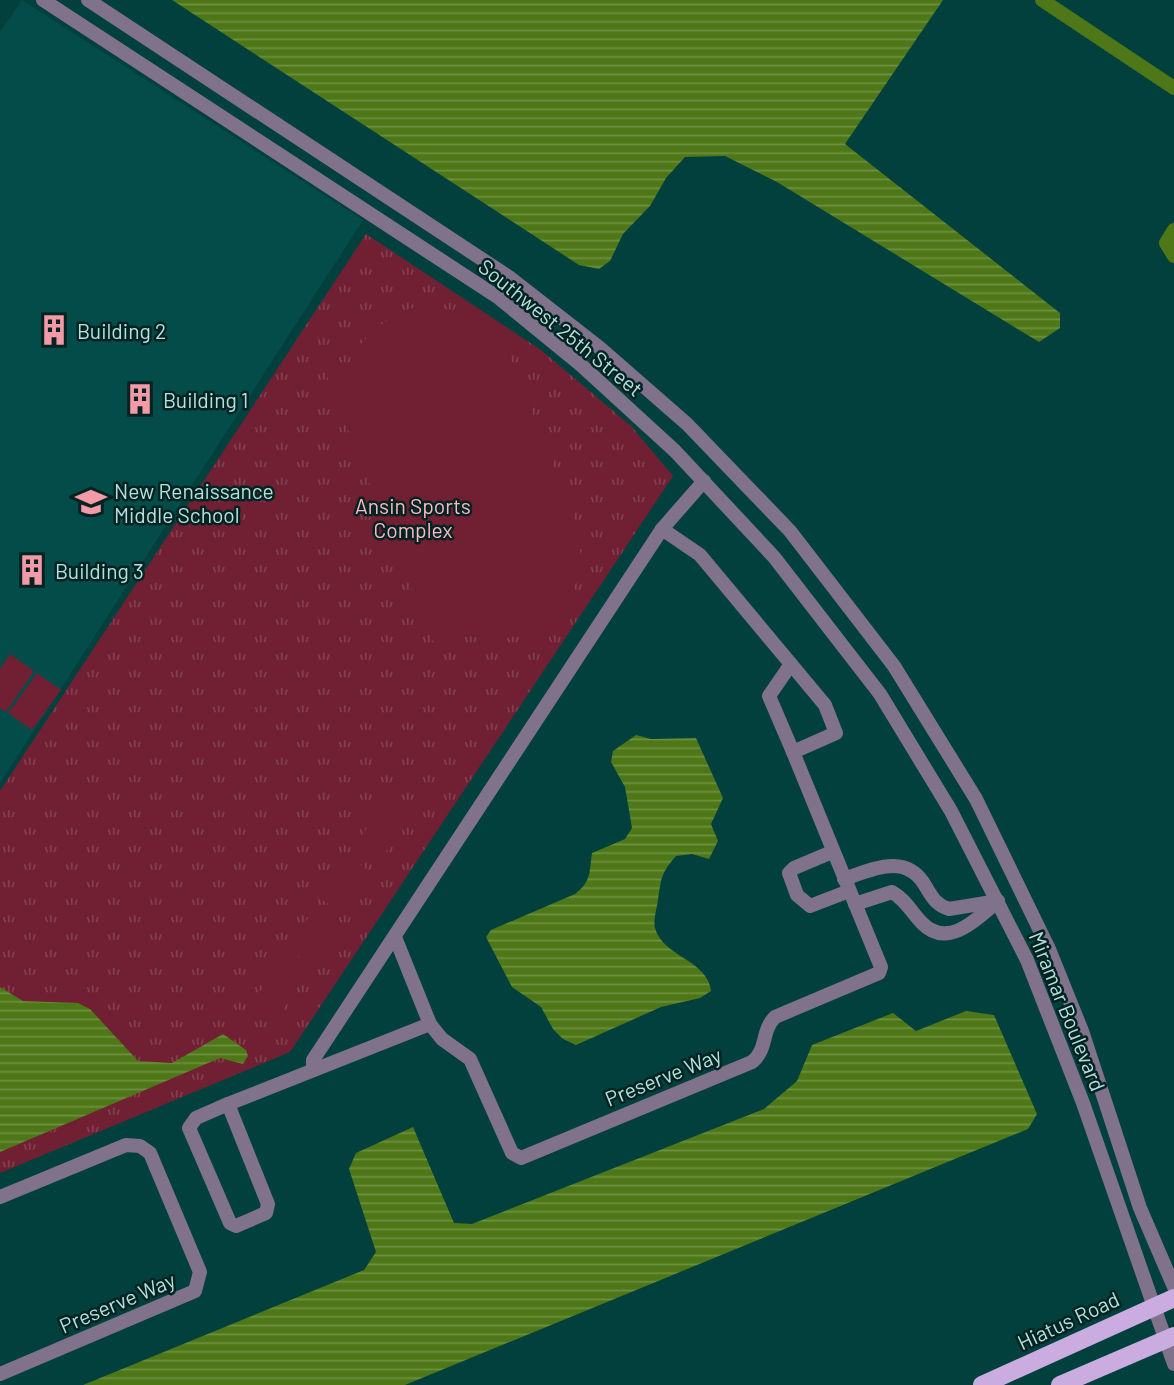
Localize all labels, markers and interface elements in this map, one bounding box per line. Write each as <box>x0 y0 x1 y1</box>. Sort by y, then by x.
street label: Southwest 25th Street <box>474 253 648 401</box>
building icon: Building 2 <box>37 313 71 347</box>
place label: Building 2 <box>77 318 166 343</box>
building icon: Building 1 <box>123 382 157 416</box>
place label: Building 1 <box>163 387 248 412</box>
place label: New Renaissance Middle School <box>114 478 274 527</box>
school or university icon: New Renaissance Middle School <box>74 485 108 519</box>
park label: Ansin Sports Complex <box>355 493 471 542</box>
building icon: Building 3 <box>15 553 49 587</box>
place label: Building 3 <box>55 558 144 583</box>
street label: Miramar Boulevard <box>1025 928 1111 1094</box>
street label: Preserve Way <box>601 1041 725 1111</box>
street label: Preserve Way <box>55 1266 179 1338</box>
street label: Hiatus Road <box>1013 1286 1123 1354</box>

